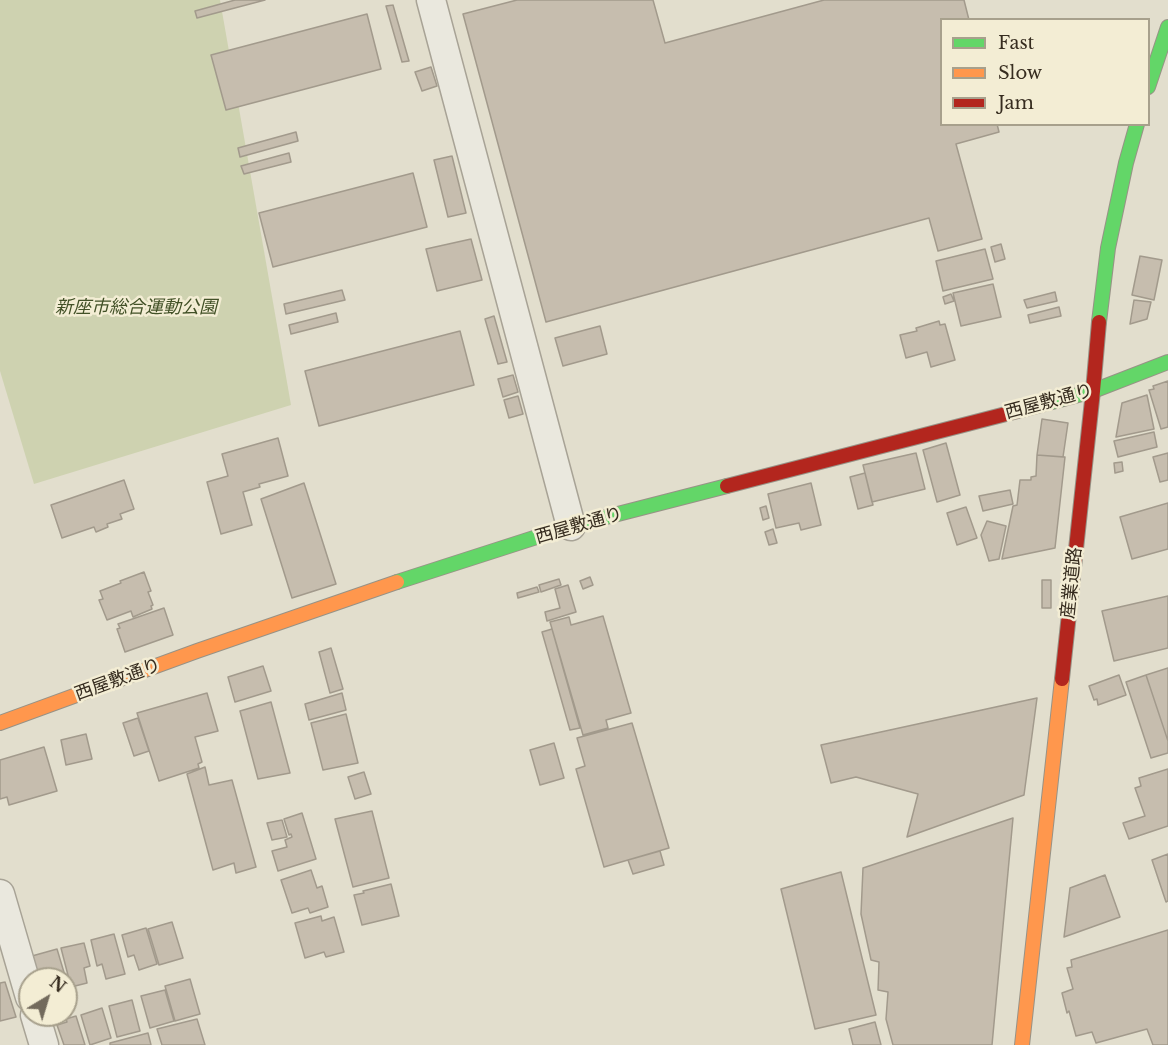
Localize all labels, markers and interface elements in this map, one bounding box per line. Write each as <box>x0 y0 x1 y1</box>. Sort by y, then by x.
legend <box>940 18 1150 126</box>
text: Fast <box>998 32 1034 54</box>
text: Slow <box>998 62 1042 84</box>
text: Jam <box>998 92 1034 114</box>
park label: 新座市総合運動公園 <box>55 297 217 319</box>
street label: 西屋敷通り <box>1003 380 1095 424</box>
street label: 西屋敷通り <box>533 503 625 549</box>
street label: 産業道路 <box>1057 546 1087 620</box>
street label: 西屋敷通り <box>72 654 164 706</box>
north arrow <box>18 967 78 1027</box>
text: N <box>46 972 70 997</box>

